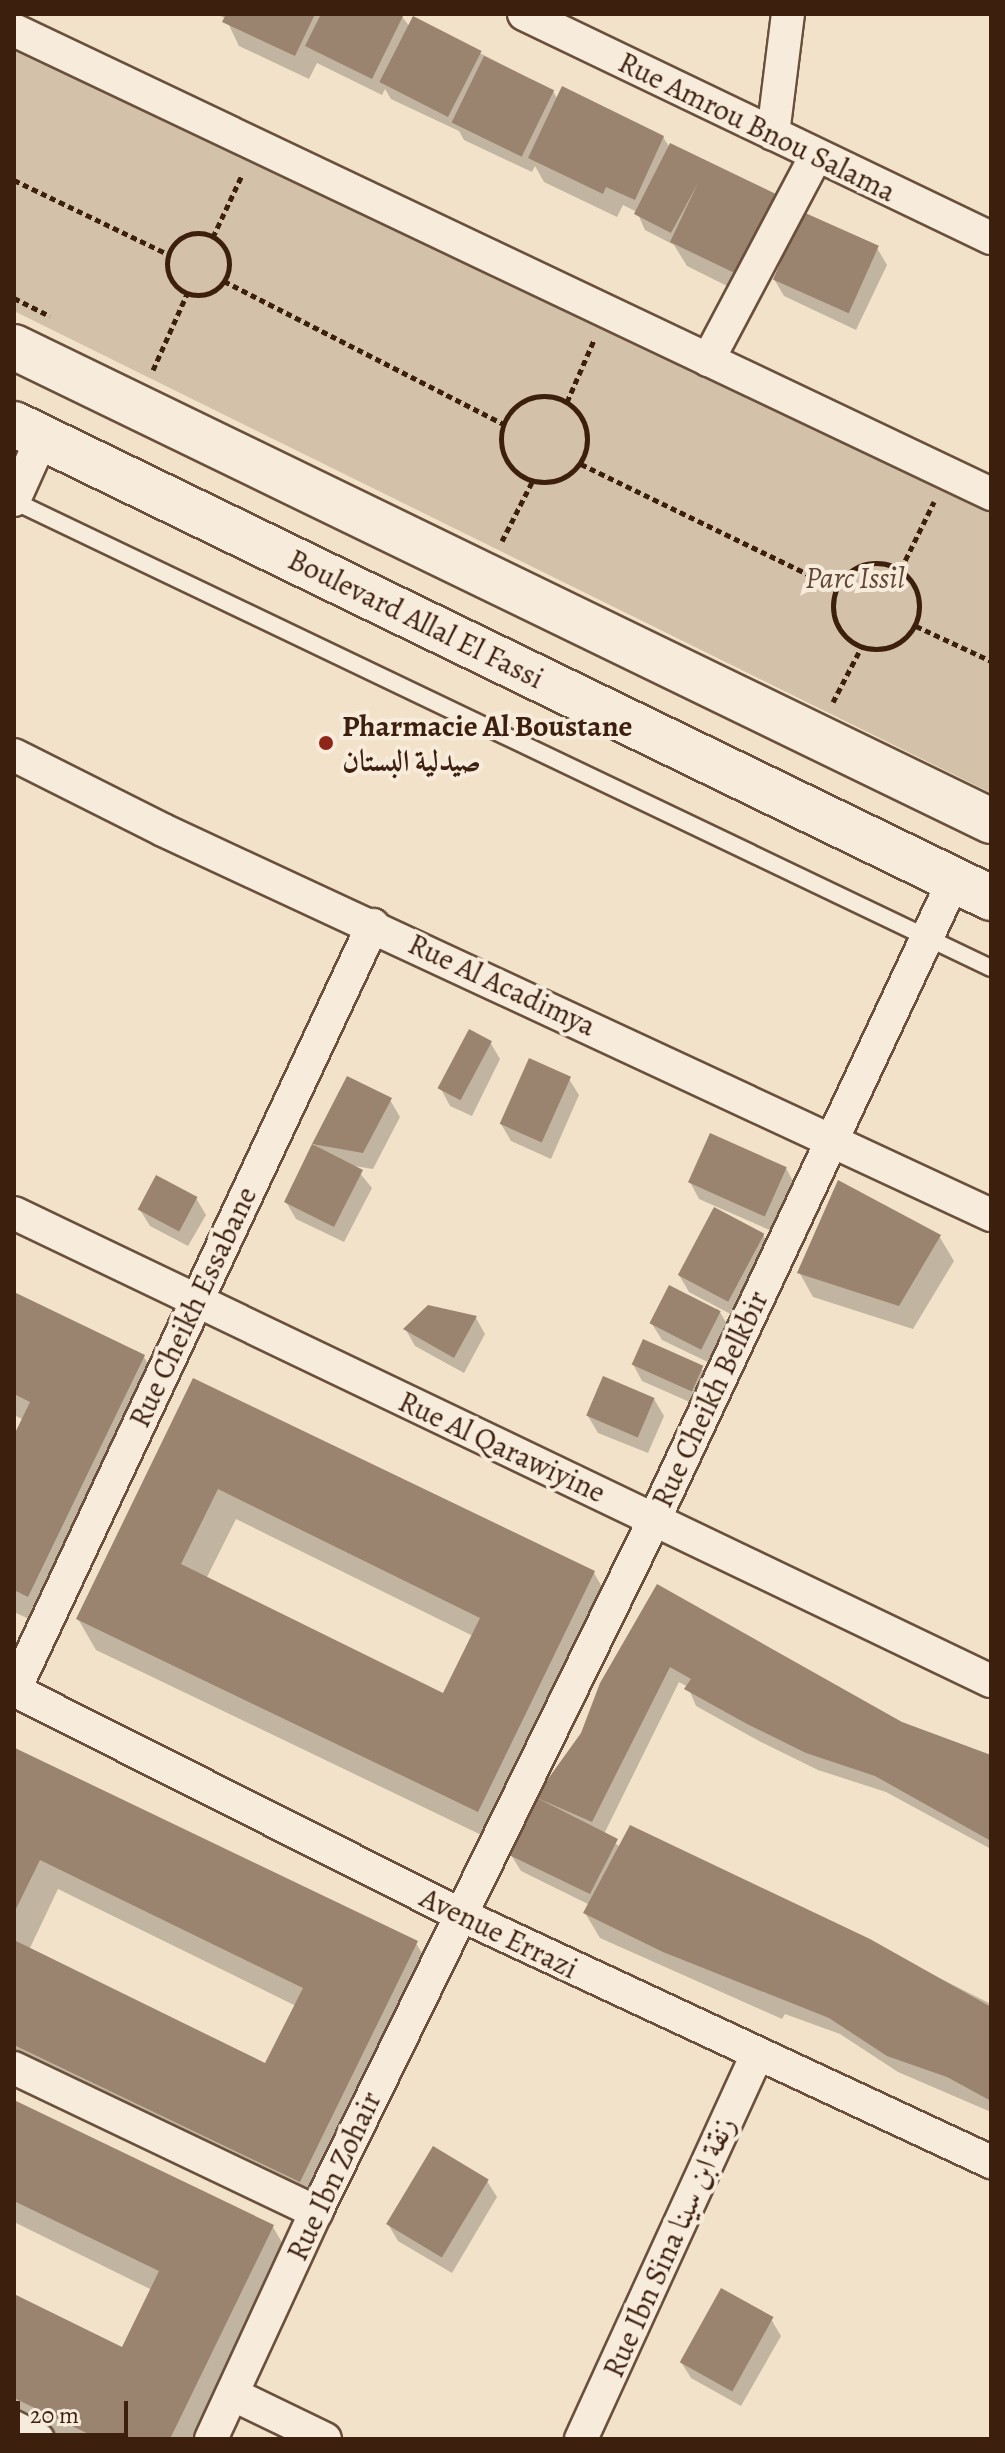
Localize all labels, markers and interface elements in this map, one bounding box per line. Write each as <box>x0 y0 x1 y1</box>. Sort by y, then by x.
street label: Rue Amrou Bnou Salama <box>613 44 901 210</box>
street label: Boulevard Allal El Fassi <box>282 541 550 697</box>
park label: Parc Issil <box>805 560 905 596</box>
place label: Pharmacie Al Boustane صيدلية البستان <box>342 708 632 778</box>
marker: Pharmacie Al Boustane صيدلية البستان <box>317 734 335 752</box>
street label: Rue Al Acadimya <box>403 926 601 1044</box>
street label: Rue Cheikh Essabane <box>121 1181 265 1433</box>
street label: Rue Cheikh Belkbir <box>644 1285 776 1513</box>
street label: Rue Al Qarawiyine <box>393 1383 611 1511</box>
street label: Avenue Errazi <box>414 1879 584 1987</box>
street label: Rue Ibn Zohair <box>279 2086 389 2266</box>
street label: Rue Ibn Sina زنقة ابن سينا <box>595 2111 743 2383</box>
scale bar <box>20 2385 132 2435</box>
text: 20 m <box>30 2399 79 2431</box>

